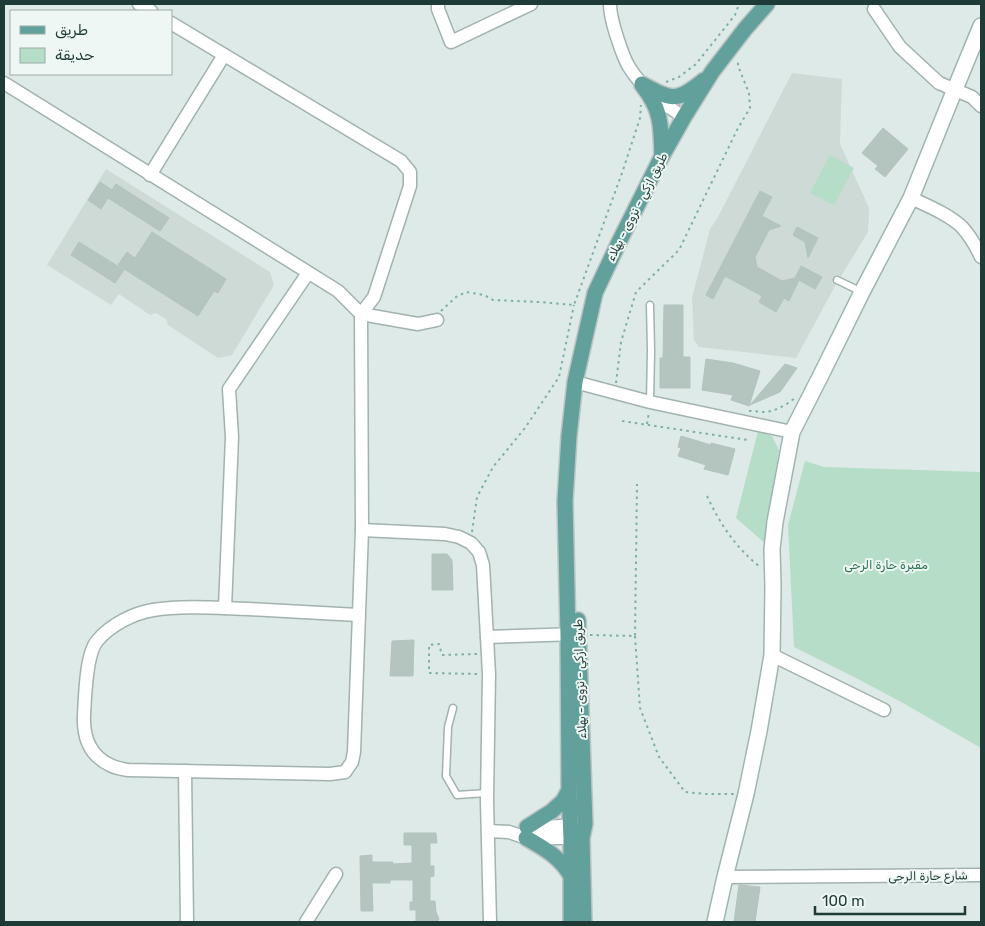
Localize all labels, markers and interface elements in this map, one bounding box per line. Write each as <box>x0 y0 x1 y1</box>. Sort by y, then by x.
legend <box>10 10 172 75</box>
text: طريق <box>55 21 88 39</box>
text: حديقة <box>55 46 95 64</box>
street label: طريق ازكي - نزوى - بهلاء <box>603 150 672 265</box>
park label: مقبرة حارة الرحى <box>844 558 928 573</box>
street label: طريق ازكي - نزوى - بهلاء <box>571 619 591 739</box>
street label: شارع حارة الرحى <box>888 868 968 886</box>
scale bar <box>815 884 965 916</box>
text: 100 m <box>822 892 864 910</box>

